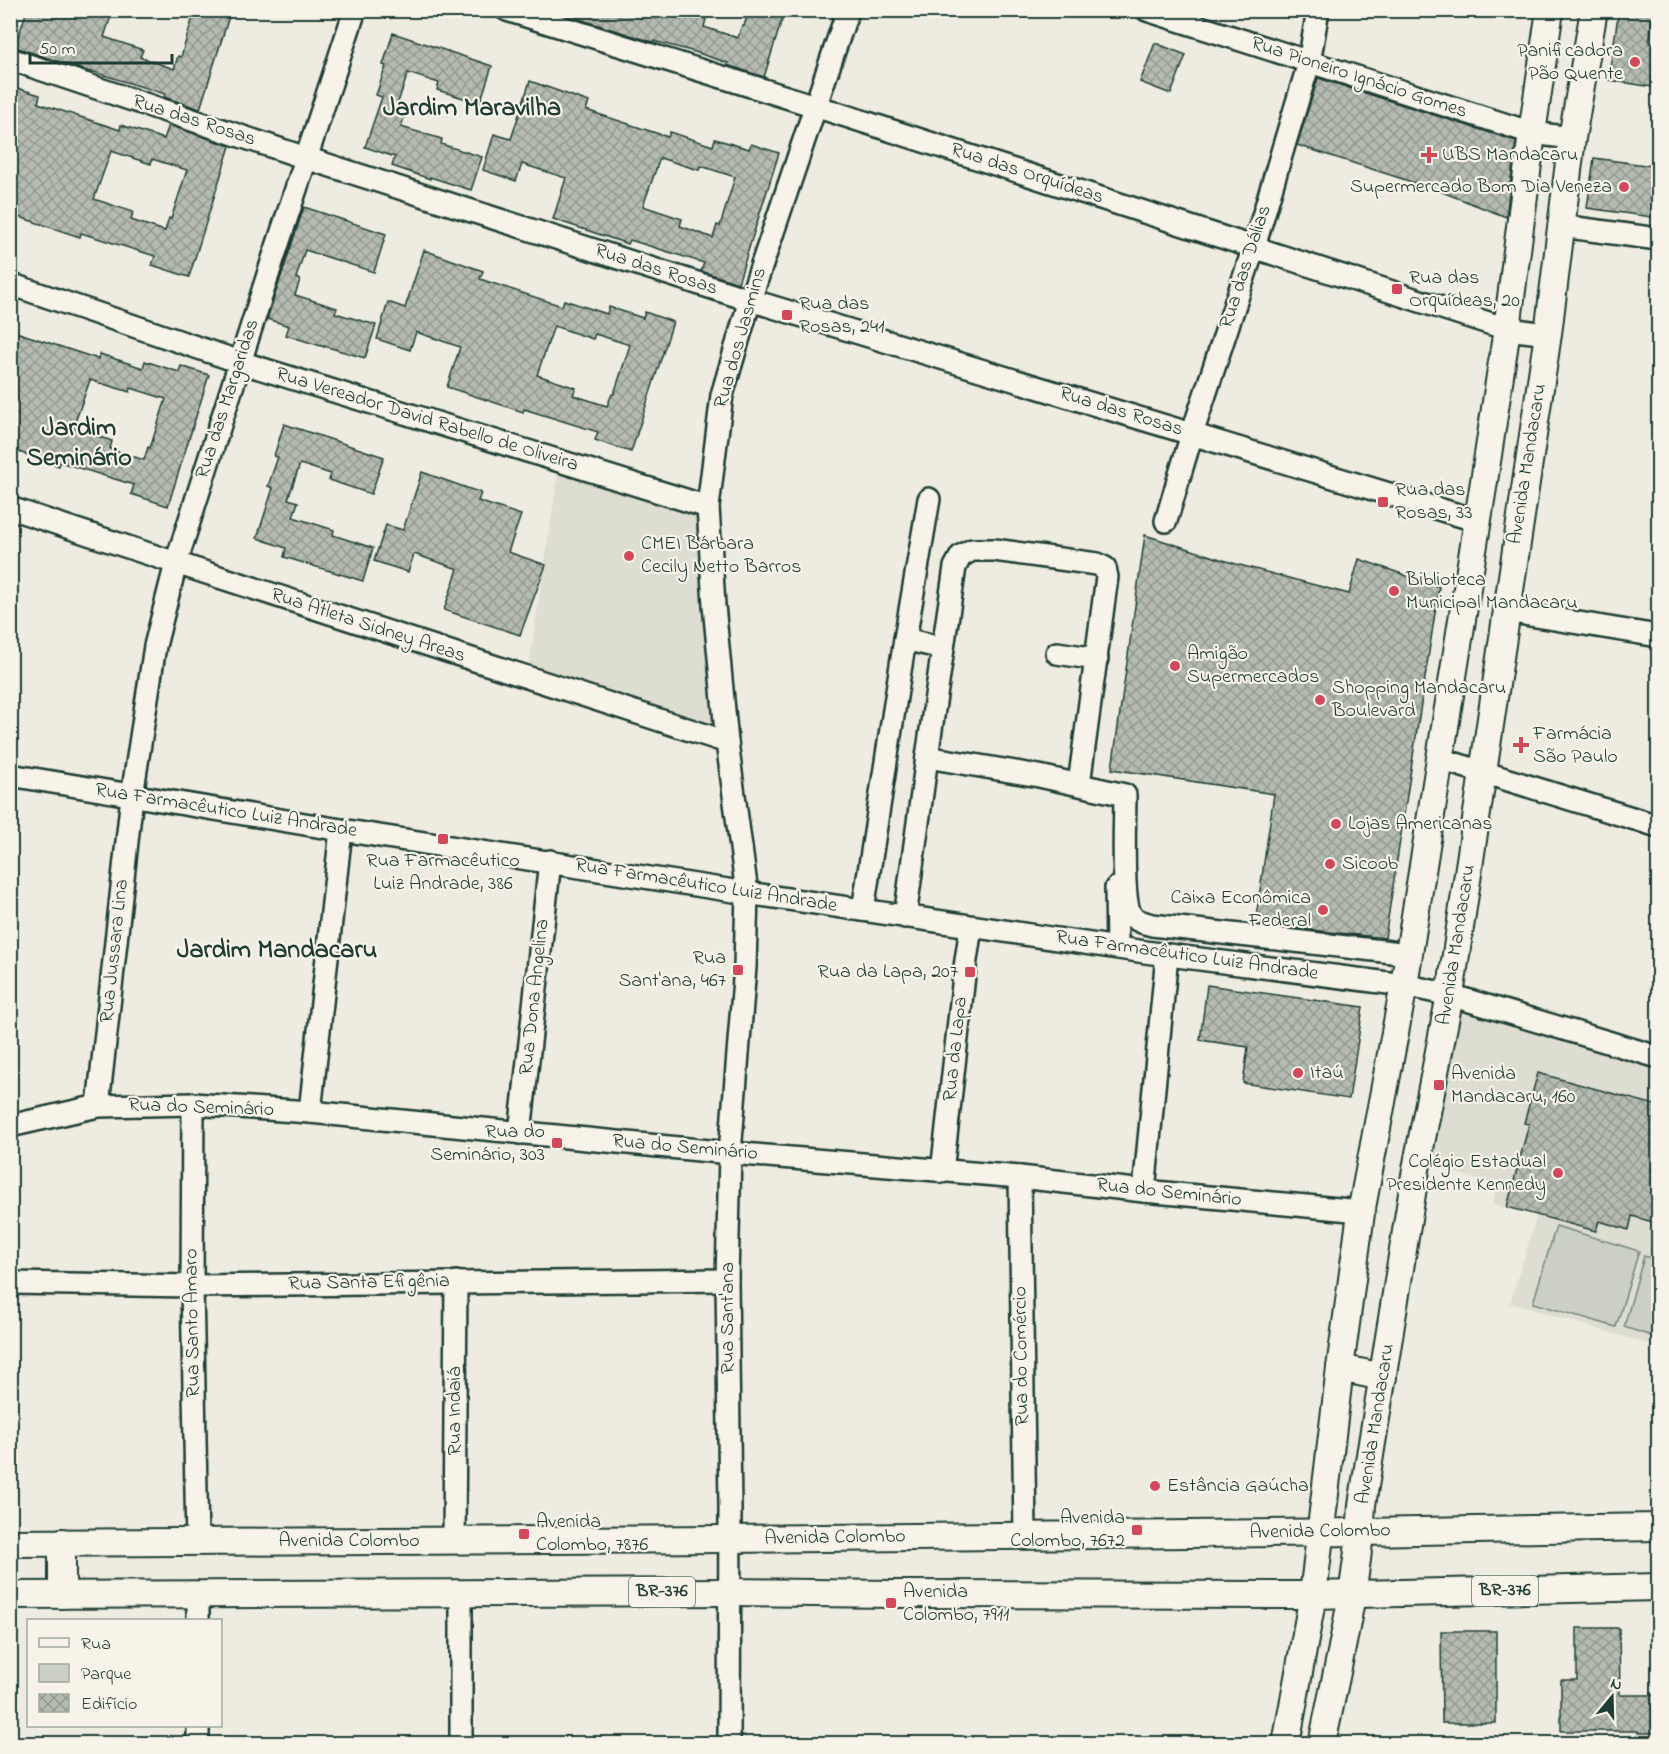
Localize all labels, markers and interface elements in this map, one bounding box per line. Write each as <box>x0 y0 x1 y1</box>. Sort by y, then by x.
scale bar <box>30 27 172 65</box>
street label: Rua Pioneiro Ignácio Gomes <box>1247 29 1471 128</box>
text: 50 m <box>39 37 76 63</box>
place label: Panificadora Pão Quente <box>1517 37 1623 89</box>
marker: Panificadora Pão Quente <box>1628 55 1642 69</box>
street label: Rua das Rosas <box>129 87 259 155</box>
district label: Jardim Maravilha <box>383 90 561 128</box>
street label: Rua das Orquídeas <box>947 136 1107 212</box>
place label: UBS Mandacaru <box>1442 141 1578 170</box>
marker: UBS Mandacaru <box>1420 146 1438 164</box>
place label: Supermercado Bom Dia Veneza <box>1350 173 1612 202</box>
marker: Supermercado Bom Dia Veneza <box>1617 180 1631 194</box>
street label: Rua das Dálias <box>1212 202 1280 332</box>
street label: Rua das Rosas <box>591 236 721 304</box>
street label: Rua dos Jasmins <box>707 264 775 412</box>
place label: Rua das Orquídeas, 20 <box>1409 264 1520 316</box>
marker: Rua das Orquídeas, 20 <box>1390 282 1404 296</box>
place label: Rua das Rosas, 241 <box>799 290 885 342</box>
marker: Rua das Rosas, 241 <box>780 308 794 322</box>
street label: Rua das Margaridas <box>188 315 268 483</box>
street label: Rua Vereador David Rabello de Oliveira <box>272 360 582 480</box>
street label: Rua das Rosas <box>1056 379 1186 445</box>
street label: Avenida Mandacaru <box>1501 382 1555 546</box>
district label: Jardim Seminário <box>26 410 132 478</box>
place label: Rua das Rosas, 33 <box>1395 476 1473 528</box>
marker: Rua das Rosas, 33 <box>1376 495 1390 509</box>
place label: CMEI Bárbara Cecily Netto Barros <box>641 530 801 582</box>
marker: CMEI Bárbara Cecily Netto Barros <box>622 549 636 563</box>
place label: Biblioteca Municipal Mandacaru <box>1405 566 1578 618</box>
street label: Rua Atleta Sidney Areas <box>267 581 469 671</box>
marker: Biblioteca Municipal Mandacaru <box>1387 584 1401 598</box>
place label: Amigão Supermercados <box>1187 640 1319 692</box>
marker: Amigão Supermercados <box>1168 659 1182 673</box>
place label: Shopping Mandacaru Boulevard <box>1331 674 1506 726</box>
marker: Shopping Mandacaru Boulevard <box>1313 693 1327 707</box>
place label: Farmácia São Paulo <box>1532 720 1618 772</box>
marker: Farmácia São Paulo <box>1514 738 1528 752</box>
street label: Rua Farmacêutico Luiz Andrade <box>93 776 359 846</box>
place label: Lojas Americanas <box>1348 810 1493 839</box>
marker: Lojas Americanas <box>1329 817 1343 831</box>
marker: Rua Farmacêutico Luiz Andrade, 386 <box>436 832 450 846</box>
place label: Rua Farmacêutico Luiz Andrade, 386 <box>366 847 520 899</box>
place label: Sicoob <box>1342 850 1399 879</box>
street label: Rua Farmacêutico Luiz Andrade <box>573 851 839 921</box>
marker: Sicoob <box>1323 857 1337 871</box>
street label: Avenida Mandacaru <box>1430 863 1484 1027</box>
street label: Rua Jussara Lina <box>93 878 137 1024</box>
place label: Caixa Econômica Federal <box>1170 884 1311 936</box>
marker: Caixa Econômica Federal <box>1316 903 1330 917</box>
street label: Rua Dona Angelina <box>512 918 559 1077</box>
street label: Rua Farmacêutico Luiz Andrade <box>1054 923 1320 989</box>
district label: Jardim Mandacaru <box>177 932 377 970</box>
place label: Rua Sant'ana, 467 <box>619 944 726 996</box>
place label: Rua da Lapa, 207 <box>818 958 958 987</box>
marker: Rua Sant'ana, 467 <box>731 963 745 977</box>
marker: Rua da Lapa, 207 <box>963 965 977 979</box>
street label: Rua da Lapa <box>936 995 976 1103</box>
place label: Itaú <box>1310 1059 1344 1088</box>
place label: Avenida Mandacaru, 160 <box>1451 1060 1576 1112</box>
marker: Itaú <box>1291 1066 1305 1080</box>
marker: Avenida Mandacaru, 160 <box>1432 1078 1446 1092</box>
street label: Rua do Seminário <box>128 1091 274 1125</box>
place label: Rua do Seminário, 303 <box>430 1118 545 1170</box>
street label: Rua do Seminário <box>611 1127 759 1169</box>
marker: Rua do Seminário, 303 <box>550 1136 564 1150</box>
place label: Colégio Estadual Presidente Kennedy <box>1386 1148 1546 1200</box>
marker: Colégio Estadual Presidente Kennedy <box>1551 1166 1565 1180</box>
street label: Rua do Seminário <box>1095 1171 1243 1215</box>
street label: Rua Santo Amaro <box>177 1248 209 1398</box>
street label: Rua Sant'ana <box>714 1262 743 1374</box>
street label: Rua Santa Efigênia <box>288 1267 450 1300</box>
street label: Rua do Comércio <box>1006 1286 1038 1426</box>
street label: Avenida Mandacaru <box>1349 1342 1403 1506</box>
street label: Rua Indaiá <box>441 1367 470 1455</box>
place label: Estância Gaúcha <box>1167 1472 1309 1501</box>
marker: Estância Gaúcha <box>1148 1479 1162 1493</box>
place label: Avenida Colombo, 7672 <box>1010 1504 1125 1556</box>
place label: Avenida Colombo, 7876 <box>536 1508 648 1560</box>
street label: Avenida Colombo <box>1249 1516 1391 1548</box>
street label: Avenida Colombo <box>764 1522 906 1554</box>
marker: Avenida Colombo, 7672 <box>1130 1523 1144 1537</box>
street label: Avenida Colombo <box>278 1527 420 1556</box>
marker: Avenida Colombo, 7876 <box>517 1527 531 1541</box>
road number: BR-376 <box>1472 1576 1538 1606</box>
road number: BR-376 <box>629 1577 695 1607</box>
place label: Avenida Colombo, 7911 <box>903 1578 1009 1630</box>
marker: Avenida Colombo, 7911 <box>884 1596 898 1610</box>
legend <box>27 1619 222 1727</box>
text: Rua <box>81 1632 111 1658</box>
text: Parque <box>81 1662 132 1688</box>
north arrow <box>1582 1667 1642 1727</box>
text: N <box>1607 1672 1625 1698</box>
text: Edifício <box>81 1692 137 1718</box>

